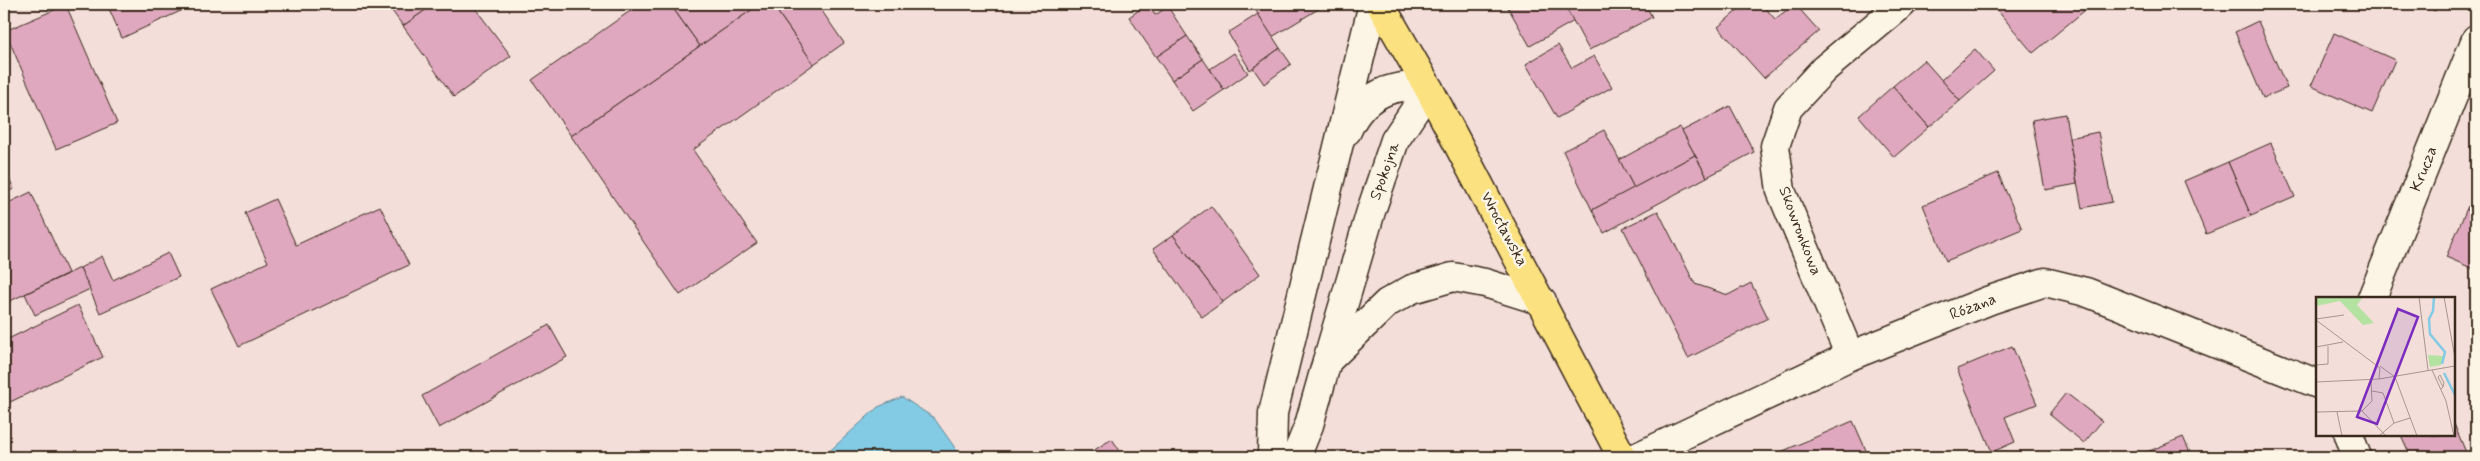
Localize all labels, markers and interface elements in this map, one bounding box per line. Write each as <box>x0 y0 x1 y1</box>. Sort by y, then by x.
street label: Spokojna <box>1365 139 1405 203</box>
street label: Krucza <box>2405 143 2443 195</box>
street label: Skowronkowa <box>1773 183 1827 279</box>
street label: Wrocławska <box>1476 188 1532 270</box>
street label: Różana <box>1947 289 1999 325</box>
inset map <box>2316 297 2455 436</box>

